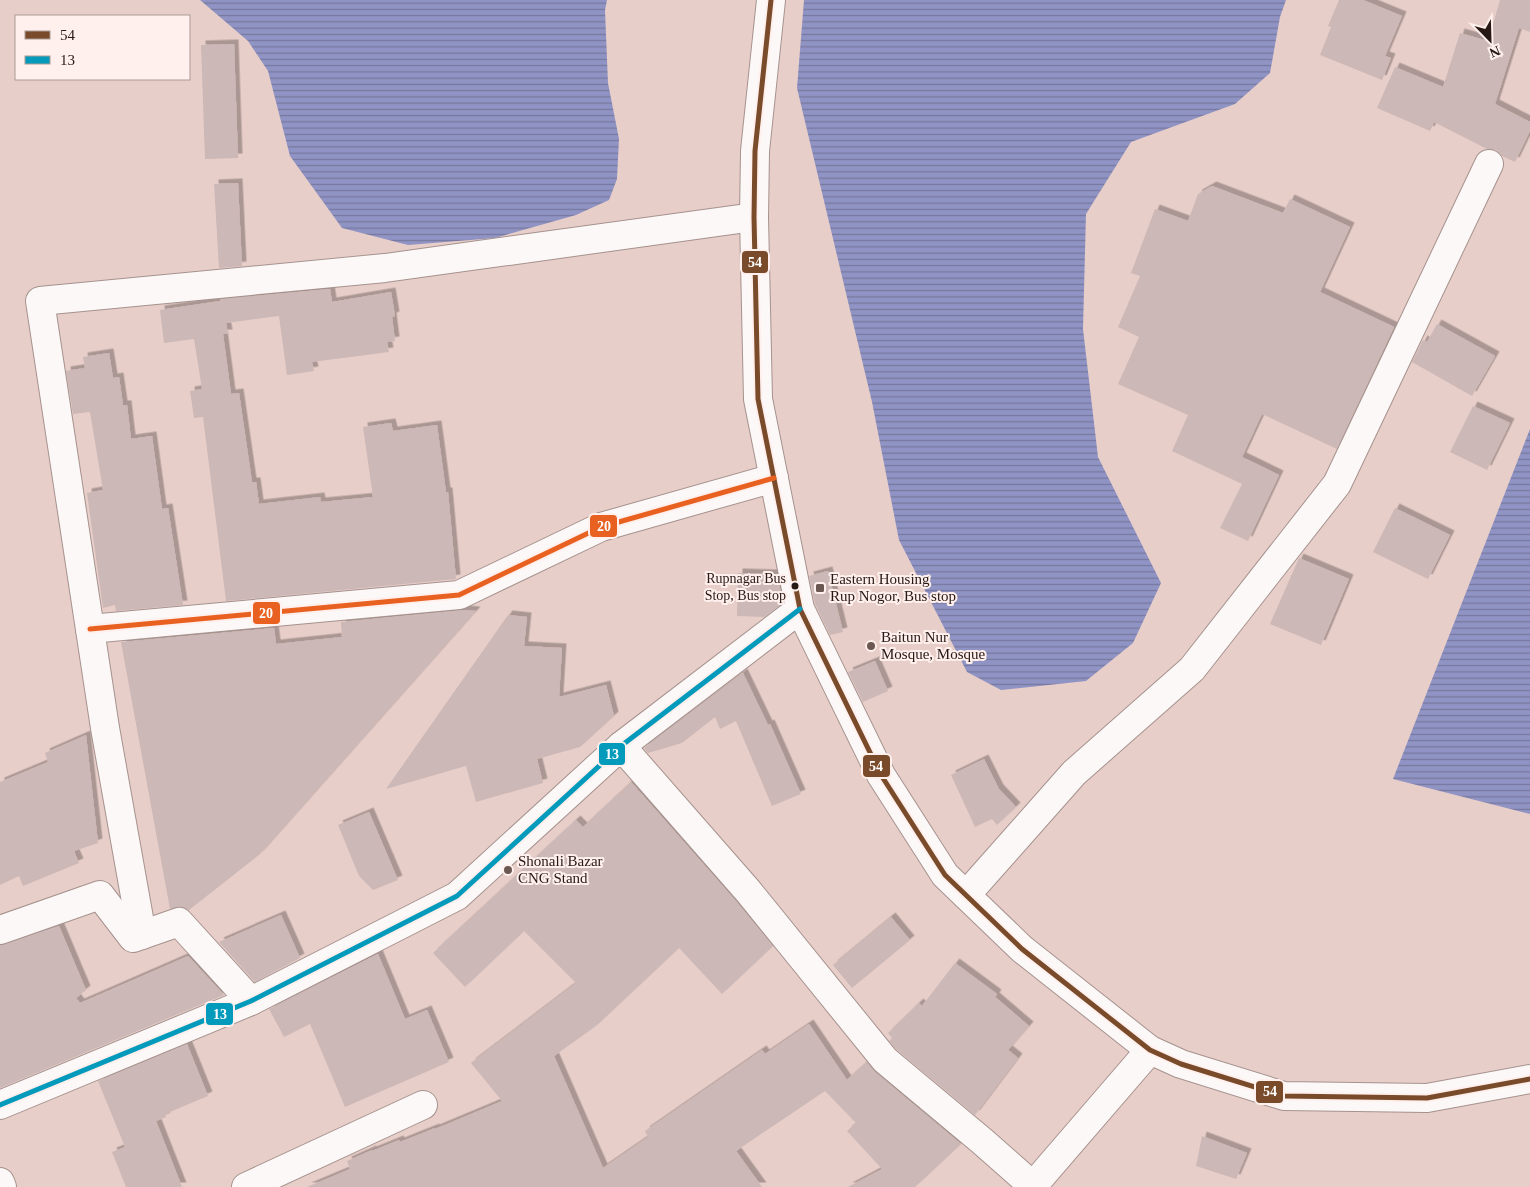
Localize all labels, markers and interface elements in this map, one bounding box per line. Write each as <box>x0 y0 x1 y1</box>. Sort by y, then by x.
legend <box>15 15 190 80</box>
north arrow <box>1465 15 1515 65</box>
text: 54 <box>60 27 76 43</box>
text: N <box>1487 43 1502 60</box>
text: 13 <box>60 52 75 68</box>
line badge: 54 <box>741 250 769 274</box>
text: 54 <box>748 255 762 270</box>
line badge: 20 <box>589 514 618 538</box>
text: 20 <box>597 519 611 534</box>
place label: Rupnagar Bus Stop, Bus stop <box>705 571 786 603</box>
place label: Eastern Housing Rup Nogor, Bus stop <box>830 571 956 604</box>
marker: Rupnagar Bus Stop, Bus stop <box>790 581 800 591</box>
marker: Eastern Housing Rup Nogor, Bus stop <box>814 582 826 594</box>
line badge: 20 <box>252 601 281 625</box>
text: 20 <box>259 606 273 621</box>
place label: Baitun Nur Mosque, Mosque <box>881 629 986 662</box>
marker: Baitun Nur Mosque, Mosque <box>865 640 877 652</box>
line badge: 13 <box>598 742 626 766</box>
text: 13 <box>605 747 619 762</box>
line badge: 54 <box>862 754 891 778</box>
text: 54 <box>869 759 883 774</box>
place label: Shonali Bazar CNG Stand <box>518 853 603 886</box>
marker: Shonali Bazar CNG Stand <box>502 864 514 876</box>
line badge: 13 <box>205 1002 234 1026</box>
text: 13 <box>213 1007 227 1022</box>
line badge: 54 <box>1255 1080 1284 1104</box>
text: 54 <box>1263 1084 1277 1099</box>

